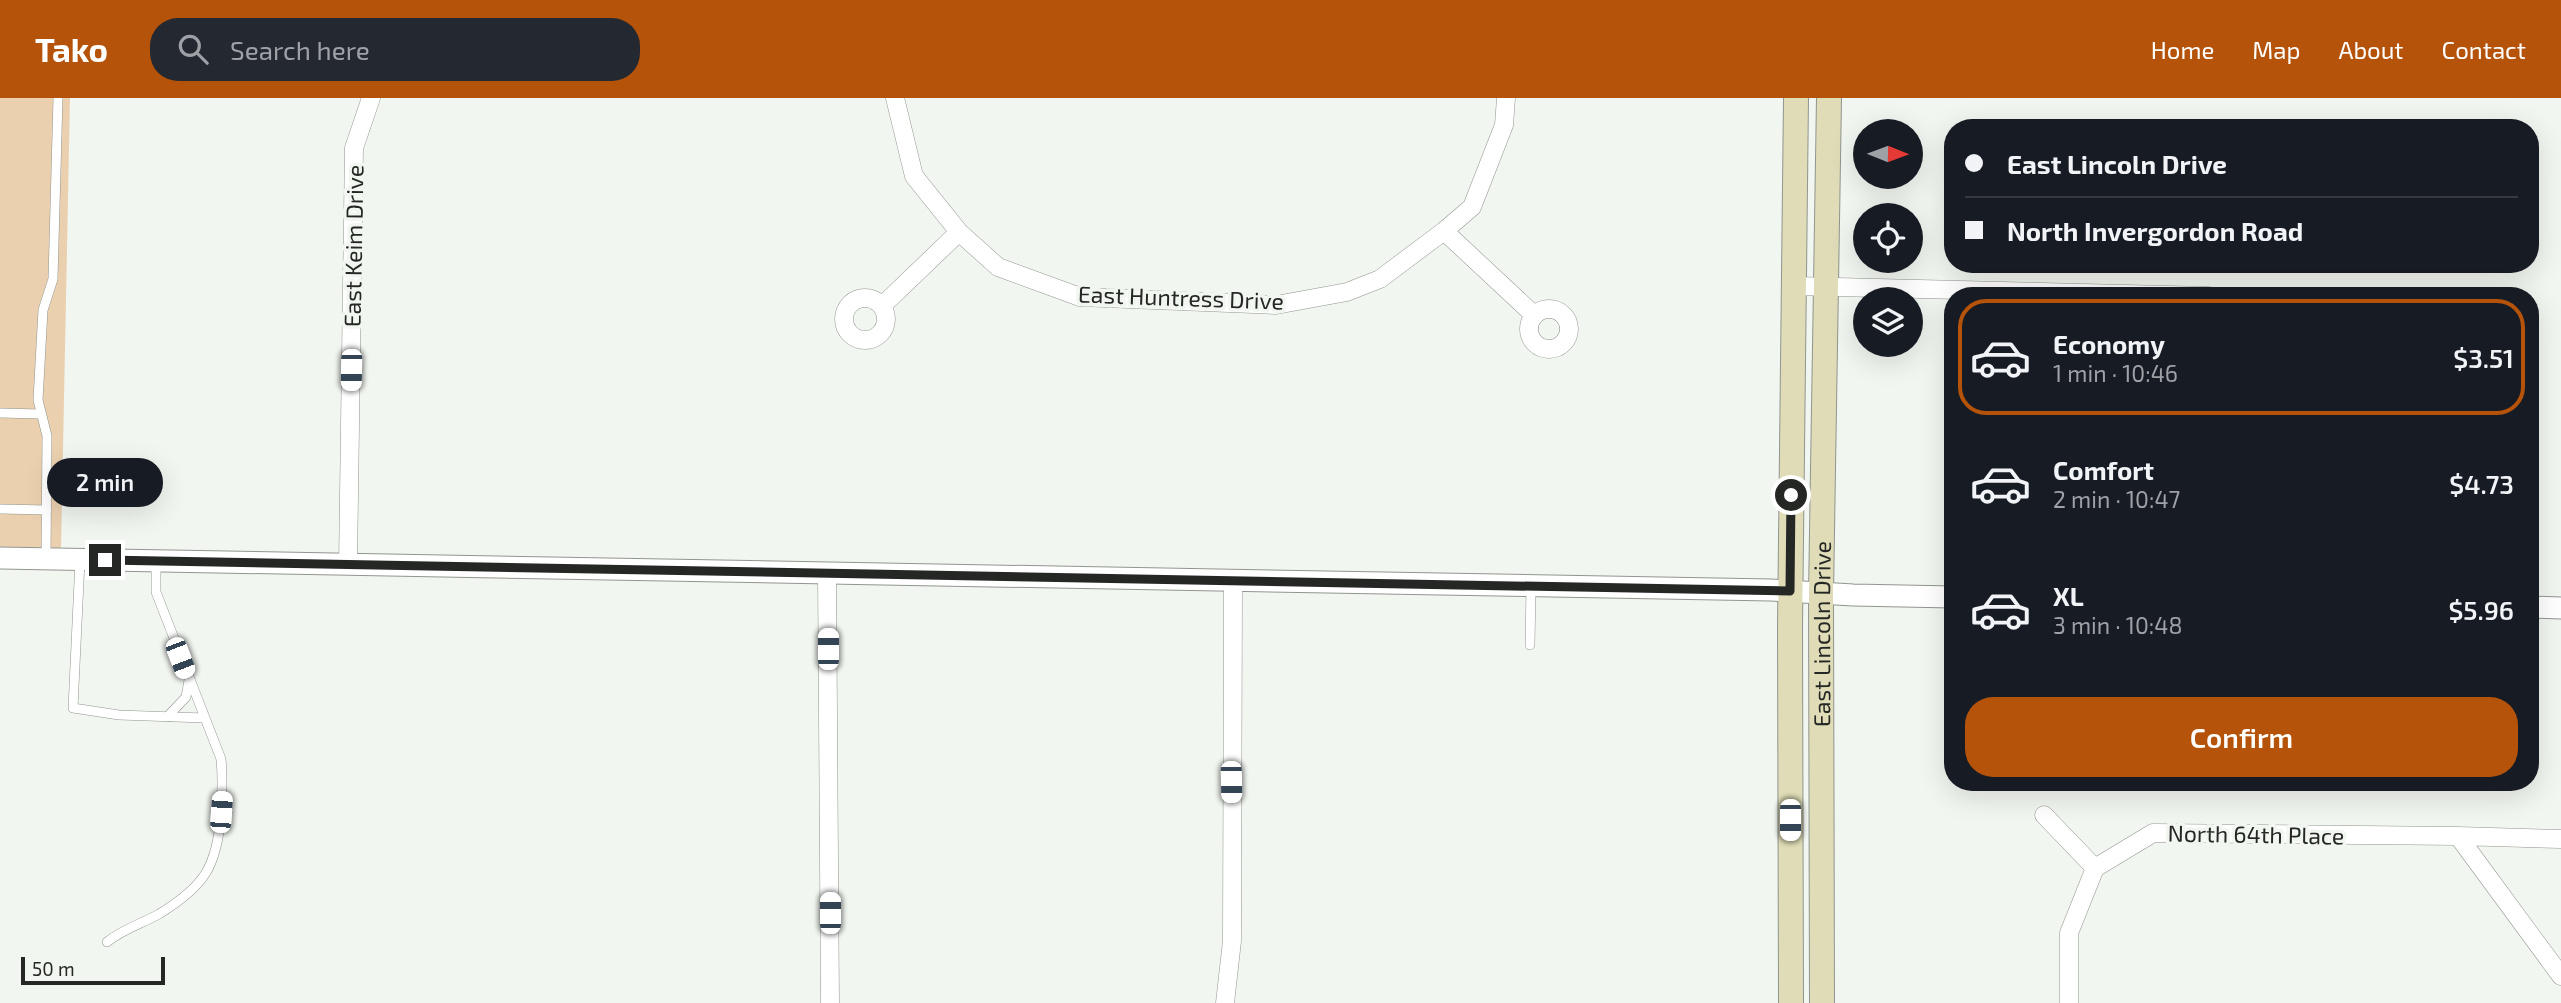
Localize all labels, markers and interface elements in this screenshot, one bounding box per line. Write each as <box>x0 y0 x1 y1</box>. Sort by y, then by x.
search box <box>150 18 640 81</box>
text: Tako <box>35 29 108 69</box>
icon: search <box>174 30 212 68</box>
text: Search here <box>230 34 370 65</box>
text: Home <box>2151 35 2214 64</box>
text: Map <box>2252 35 2300 64</box>
text: About <box>2338 35 2404 64</box>
text: Contact <box>2442 35 2526 64</box>
north arrow <box>1853 119 1923 189</box>
map controls <box>1853 119 1923 357</box>
text: East Lincoln Drive <box>2007 148 2227 179</box>
street label: East Keim Drive <box>338 165 368 327</box>
button: locate <box>1853 203 1923 273</box>
text: North Invergordon Road <box>2007 215 2303 246</box>
street label: East Huntress Drive <box>1078 279 1284 315</box>
button: layers <box>1853 287 1923 357</box>
icon: car <box>1969 326 2032 389</box>
text: Economy <box>2053 328 2165 359</box>
text: $3.51 <box>2453 342 2514 373</box>
car <box>341 349 362 391</box>
text: 1 min · 10:46 <box>2053 359 2178 387</box>
icon: car <box>1969 452 2032 515</box>
text: Comfort <box>2053 454 2154 485</box>
callout: 2 min <box>47 458 163 508</box>
text: 2 min <box>76 468 134 496</box>
text: $4.73 <box>2449 468 2514 499</box>
route start <box>1775 479 1807 511</box>
text: 2 min · 10:47 <box>2053 485 2180 513</box>
street label: East Lincoln Drive <box>1807 541 1836 727</box>
route end <box>89 544 121 576</box>
icon: car <box>1969 578 2032 641</box>
text: XL <box>2053 580 2084 611</box>
text: $5.96 <box>2448 594 2514 625</box>
text: 3 min · 10:48 <box>2053 611 2182 639</box>
car <box>818 628 839 670</box>
car <box>163 635 198 681</box>
button: Confirm <box>1965 697 2518 777</box>
car <box>1221 761 1242 803</box>
car <box>210 790 233 834</box>
car <box>1780 799 1801 841</box>
street label: North 64th Place <box>2167 818 2345 850</box>
car <box>820 892 841 934</box>
scale bar <box>21 954 164 986</box>
text: 50 m <box>32 957 75 980</box>

